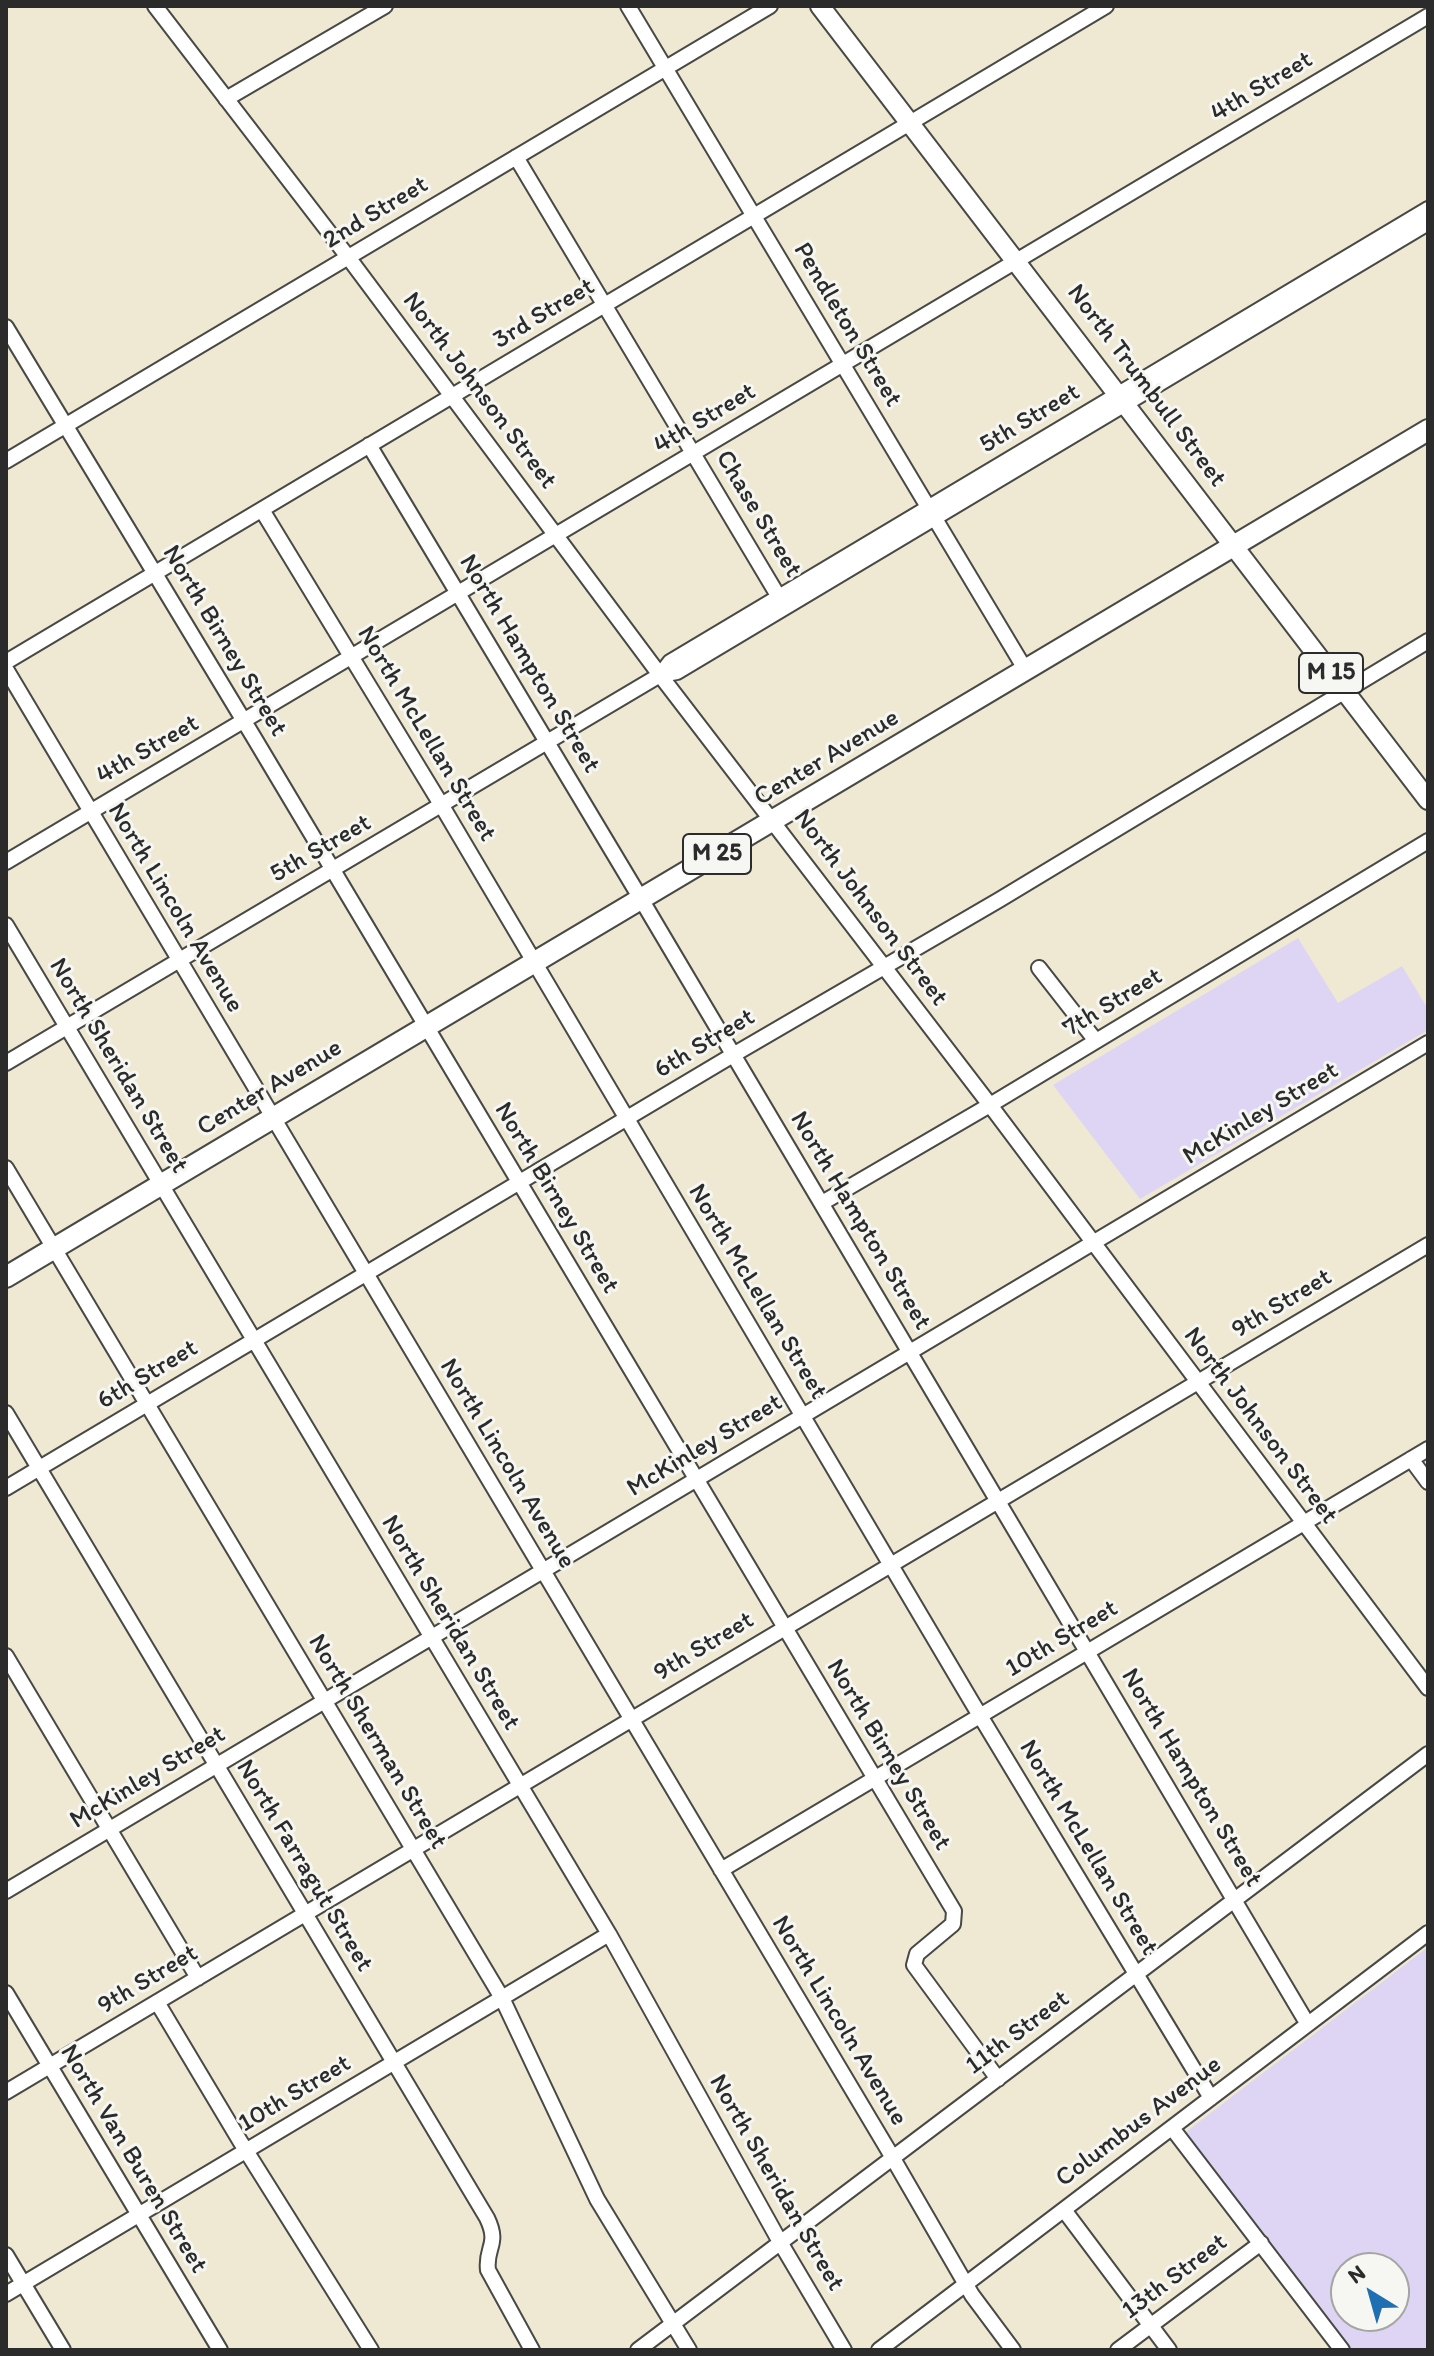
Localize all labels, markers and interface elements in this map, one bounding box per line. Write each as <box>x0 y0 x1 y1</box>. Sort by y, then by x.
street label: 4th Street <box>1205 44 1319 130</box>
street label: 2nd Street <box>318 170 434 256</box>
street label: Pendleton Street <box>786 237 908 413</box>
street label: 3rd Street <box>488 272 600 356</box>
street label: North Trumbull Street <box>1060 278 1232 494</box>
street label: North Johnson Street <box>395 287 563 495</box>
street label: 4th Street <box>648 376 762 462</box>
street label: 5th Street <box>974 377 1086 461</box>
street label: Chase Street <box>708 445 808 583</box>
street label: North Birney Street <box>155 540 293 742</box>
street label: North Hampton Street <box>451 549 607 779</box>
street label: North McLellan Street <box>349 621 503 847</box>
road number: M 15 <box>1299 653 1363 693</box>
street label: Center Avenue <box>749 703 905 813</box>
street label: 4th Street <box>91 708 205 792</box>
street label: North Lincoln Avenue <box>100 797 250 1019</box>
street label: North Johnson Street <box>786 804 954 1012</box>
street label: 5th Street <box>265 808 377 890</box>
road number: M 25 <box>683 834 751 874</box>
street label: North Sheridan Street <box>42 953 194 1179</box>
street label: 7th Street <box>1058 961 1168 1045</box>
street label: 6th Street <box>649 1002 761 1086</box>
street label: Center Avenue <box>192 1033 348 1143</box>
street label: McKinley Street <box>1178 1055 1344 1173</box>
street label: North Birney Street <box>487 1097 625 1299</box>
street label: North Hampton Street <box>782 1106 938 1336</box>
street label: North McLellan Street <box>680 1179 834 1405</box>
street label: 9th Street <box>1226 1262 1338 1346</box>
street label: North Johnson Street <box>1176 1322 1344 1530</box>
street label: 6th Street <box>92 1333 204 1417</box>
street label: North Lincoln Avenue <box>432 1353 582 1575</box>
street label: McKinley Street <box>622 1387 788 1505</box>
street label: North Sheridan Street <box>374 1510 526 1736</box>
street label: 10th Street <box>1000 1593 1124 1685</box>
street label: 9th Street <box>648 1605 760 1689</box>
street label: North Sherman Street <box>300 1629 454 1855</box>
street label: North Birney Street <box>819 1654 957 1856</box>
street label: North Hampton Street <box>1113 1663 1269 1893</box>
street label: McKinley Street <box>65 1719 231 1837</box>
street label: North McLellan Street <box>1011 1735 1165 1961</box>
street label: North Farragut Street <box>228 1754 380 1978</box>
street label: North Lincoln Avenue <box>764 1910 914 2132</box>
street label: 9th Street <box>92 1938 204 2022</box>
street label: 11th Street <box>960 1984 1076 2082</box>
street label: North Van Buren Street <box>52 2039 214 2279</box>
street label: 10th Street <box>233 2048 357 2140</box>
street label: Columbus Avenue <box>1050 2050 1228 2194</box>
street label: North Sheridan Street <box>701 2069 851 2297</box>
street label: 13th Street <box>1116 2227 1234 2327</box>
north arrow <box>1330 2252 1410 2332</box>
text: N <box>1342 2259 1371 2289</box>

